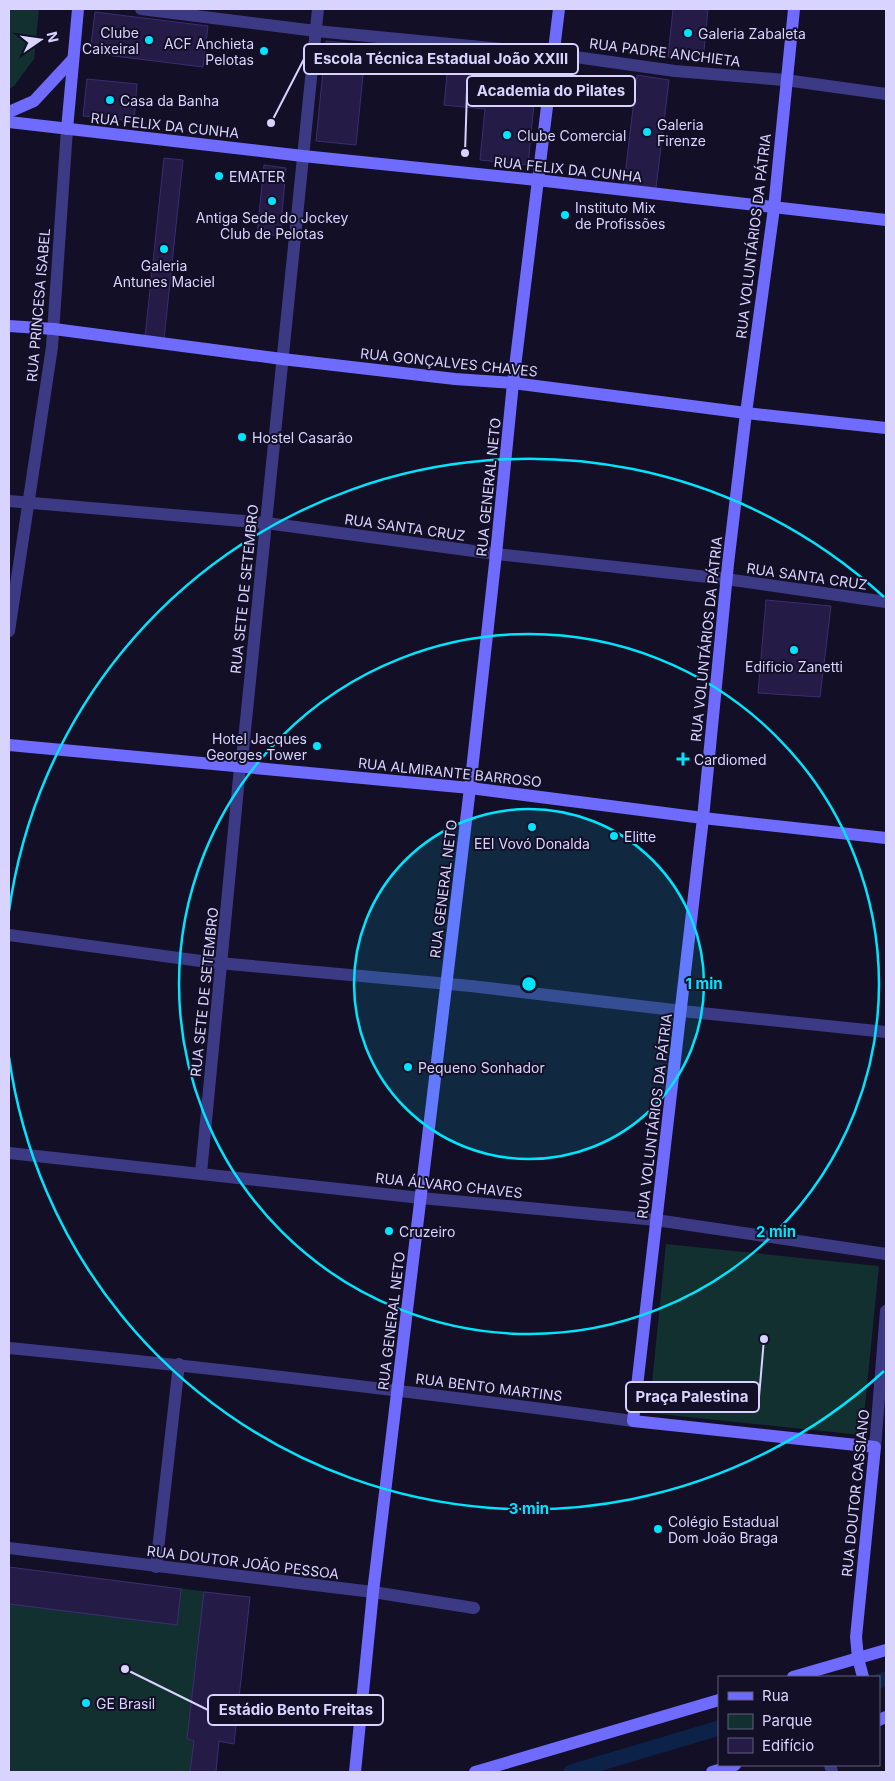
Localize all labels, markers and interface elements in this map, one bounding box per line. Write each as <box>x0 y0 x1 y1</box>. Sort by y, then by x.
north arrow <box>15 15 65 65</box>
place label: Clube Caixeiral <box>82 24 139 57</box>
place label: Galeria Zabaleta <box>698 25 806 42</box>
marker: Galeria Zabaleta <box>682 27 694 39</box>
text: N <box>44 30 63 44</box>
marker: Clube Caixeiral <box>143 34 155 46</box>
street label: RUA PADRE ANCHIETA <box>588 34 742 70</box>
place label: ACF Anchieta Pelotas <box>164 35 254 68</box>
callout: Escola Técnica Estadual João XXIII <box>304 44 578 74</box>
marker: ACF Anchieta Pelotas <box>258 45 270 57</box>
text: Escola Técnica Estadual João XXIII <box>314 49 568 68</box>
callout: Academia do Pilates <box>467 76 635 106</box>
text: Academia do Pilates <box>477 81 625 100</box>
place label: Casa da Banha <box>120 92 219 109</box>
marker: Casa da Banha <box>104 94 116 106</box>
street label: RUA FELIX DA CUNHA <box>90 109 240 141</box>
place label: Galeria Firenze <box>657 116 706 149</box>
marker: Galeria Firenze <box>641 126 653 138</box>
place label: Clube Comercial <box>517 127 626 144</box>
marker: Clube Comercial <box>501 129 513 141</box>
street label: RUA VOLUNTÁRIOS DA PÁTRIA <box>732 132 774 340</box>
street label: RUA FELIX DA CUNHA <box>493 153 643 185</box>
place label: EMATER <box>229 168 285 185</box>
marker: EMATER <box>213 170 225 182</box>
marker: Antiga Sede do Jockey Club de Pelotas <box>266 195 278 207</box>
place label: Instituto Mix de Profissões <box>575 199 665 232</box>
place label: Antiga Sede do Jockey Club de Pelotas <box>196 209 348 242</box>
marker: Instituto Mix de Profissões <box>559 209 571 221</box>
street label: RUA PRINCESA ISABEL <box>23 227 53 383</box>
marker: Galeria Antunes Maciel <box>158 243 170 255</box>
place label: Galeria Antunes Maciel <box>113 257 215 290</box>
street label: RUA GONÇALVES CHAVES <box>359 344 539 380</box>
street label: RUA GENERAL NETO <box>472 417 504 557</box>
place label: Hostel Casarão <box>252 429 353 446</box>
marker: Hostel Casarão <box>236 431 248 443</box>
street label: RUA SETE DE SETEMBRO <box>227 503 261 675</box>
street label: RUA SANTA CRUZ <box>343 510 467 544</box>
street label: RUA VOLUNTÁRIOS DA PÁTRIA <box>687 535 725 743</box>
street label: RUA SANTA CRUZ <box>745 559 869 593</box>
marker: Edificio Zanetti <box>788 644 800 656</box>
place label: Edificio Zanetti <box>745 658 843 675</box>
place label: Hotel Jacques Georges Tower <box>206 730 307 763</box>
marker: Hotel Jacques Georges Tower <box>311 740 323 752</box>
place label: Cardiomed <box>694 751 766 768</box>
marker: Cardiomed <box>676 752 690 766</box>
street label: RUA ALMIRANTE BARROSO <box>357 754 543 790</box>
street label: RUA GENERAL NETO <box>426 819 460 959</box>
marker: EEI Vovó Donalda <box>526 821 538 833</box>
place label: Elitte <box>624 828 656 845</box>
marker: Elitte <box>608 830 620 842</box>
place label: EEI Vovó Donalda <box>474 835 590 852</box>
street label: RUA SETE DE SETEMBRO <box>187 906 221 1078</box>
text: 1 min <box>685 974 723 993</box>
centre of rings <box>520 975 538 993</box>
street label: RUA VOLUNTÁRIOS DA PÁTRIA <box>633 1012 675 1220</box>
place label: Pequeno Sonhador <box>418 1059 545 1076</box>
marker: Pequeno Sonhador <box>402 1061 414 1073</box>
street label: RUA ÁLVARO CHAVES <box>375 1169 523 1201</box>
text: 2 min <box>756 1222 796 1241</box>
place label: Cruzeiro <box>399 1223 455 1240</box>
marker: Cruzeiro <box>383 1225 395 1237</box>
street label: RUA GENERAL NETO <box>374 1251 408 1391</box>
street label: RUA BENTO MARTINS <box>415 1370 563 1404</box>
callout: Praça Palestina <box>626 1382 759 1412</box>
text: Praça Palestina <box>636 1387 748 1406</box>
street label: RUA DOUTOR CASSIANO <box>838 1408 872 1578</box>
text: 3 min <box>509 1499 549 1518</box>
place label: Colégio Estadual Dom João Braga <box>668 1513 779 1546</box>
marker: Colégio Estadual Dom João Braga <box>652 1523 664 1535</box>
street label: RUA DOUTOR JOÃO PESSOA <box>146 1542 340 1582</box>
legend <box>718 1676 880 1766</box>
text: Rua <box>762 1686 789 1705</box>
place label: GE Brasil <box>96 1695 155 1712</box>
callout: Estádio Bento Freitas <box>208 1695 383 1725</box>
marker: GE Brasil <box>80 1697 92 1709</box>
text: Estádio Bento Freitas <box>219 1700 373 1719</box>
text: Parque <box>762 1711 812 1730</box>
text: Edifício <box>762 1736 814 1755</box>

